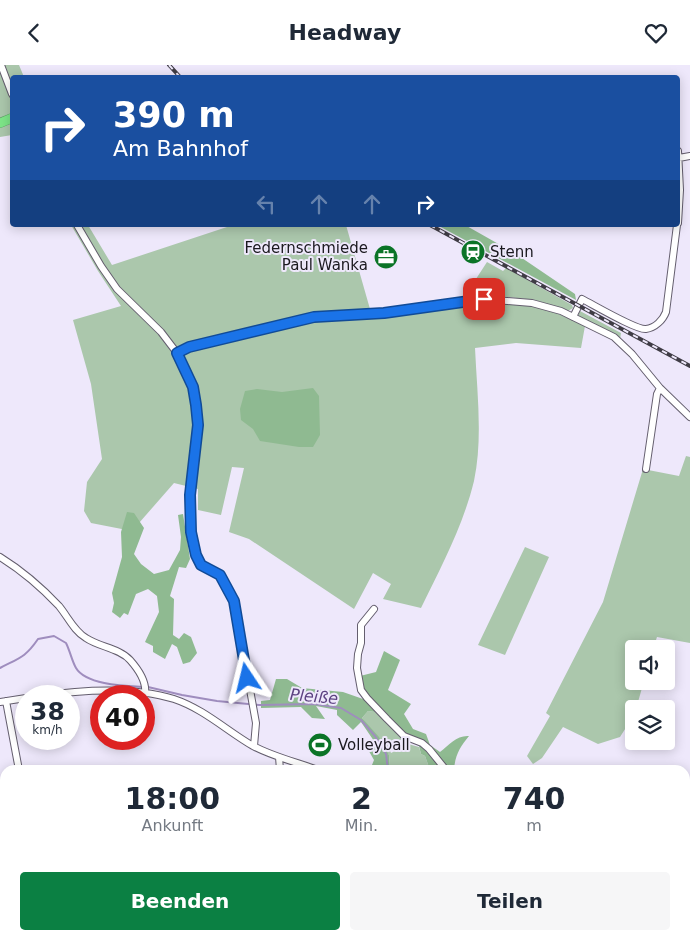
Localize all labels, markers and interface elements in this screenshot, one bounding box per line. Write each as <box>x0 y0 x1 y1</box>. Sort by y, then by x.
icon: back <box>20 19 48 47</box>
icon: heart <box>642 19 670 47</box>
text: Headway <box>289 20 401 45</box>
icon: right <box>30 95 95 160</box>
text: 390 m <box>113 95 235 135</box>
text: Am Bahnhof <box>113 136 248 161</box>
icon: left <box>252 190 280 218</box>
icon: ahead <box>305 190 333 218</box>
icon: ahead <box>358 190 386 218</box>
icon: right <box>411 190 439 218</box>
place label: Federnschmiede Paul Wanka <box>244 239 368 274</box>
station icon: Stenn <box>460 239 486 265</box>
place label: Stenn <box>490 243 534 261</box>
office icon: Federnschmiede Paul Wanka <box>373 244 399 270</box>
pin <box>463 278 505 320</box>
icon: arrive <box>470 285 498 313</box>
map controls <box>625 640 675 750</box>
button: sound <box>625 640 675 690</box>
position arrow <box>220 651 272 703</box>
speed limit sign: 40 <box>90 685 155 750</box>
water label: Pleiße <box>289 685 339 708</box>
text: 38 <box>30 697 65 726</box>
button: layers <box>625 700 675 750</box>
text: km/h <box>32 723 63 737</box>
sports icon: Volleyball <box>307 732 333 758</box>
place label: Volleyball <box>338 736 410 754</box>
text: 18:00 <box>125 781 220 816</box>
text: 2 <box>351 781 372 816</box>
text: 740 <box>503 781 565 816</box>
text: Ankunft <box>141 816 203 835</box>
text: Min. <box>345 816 378 835</box>
text: m <box>526 816 542 835</box>
button: Beenden <box>20 872 340 930</box>
button: Teilen <box>350 872 670 930</box>

